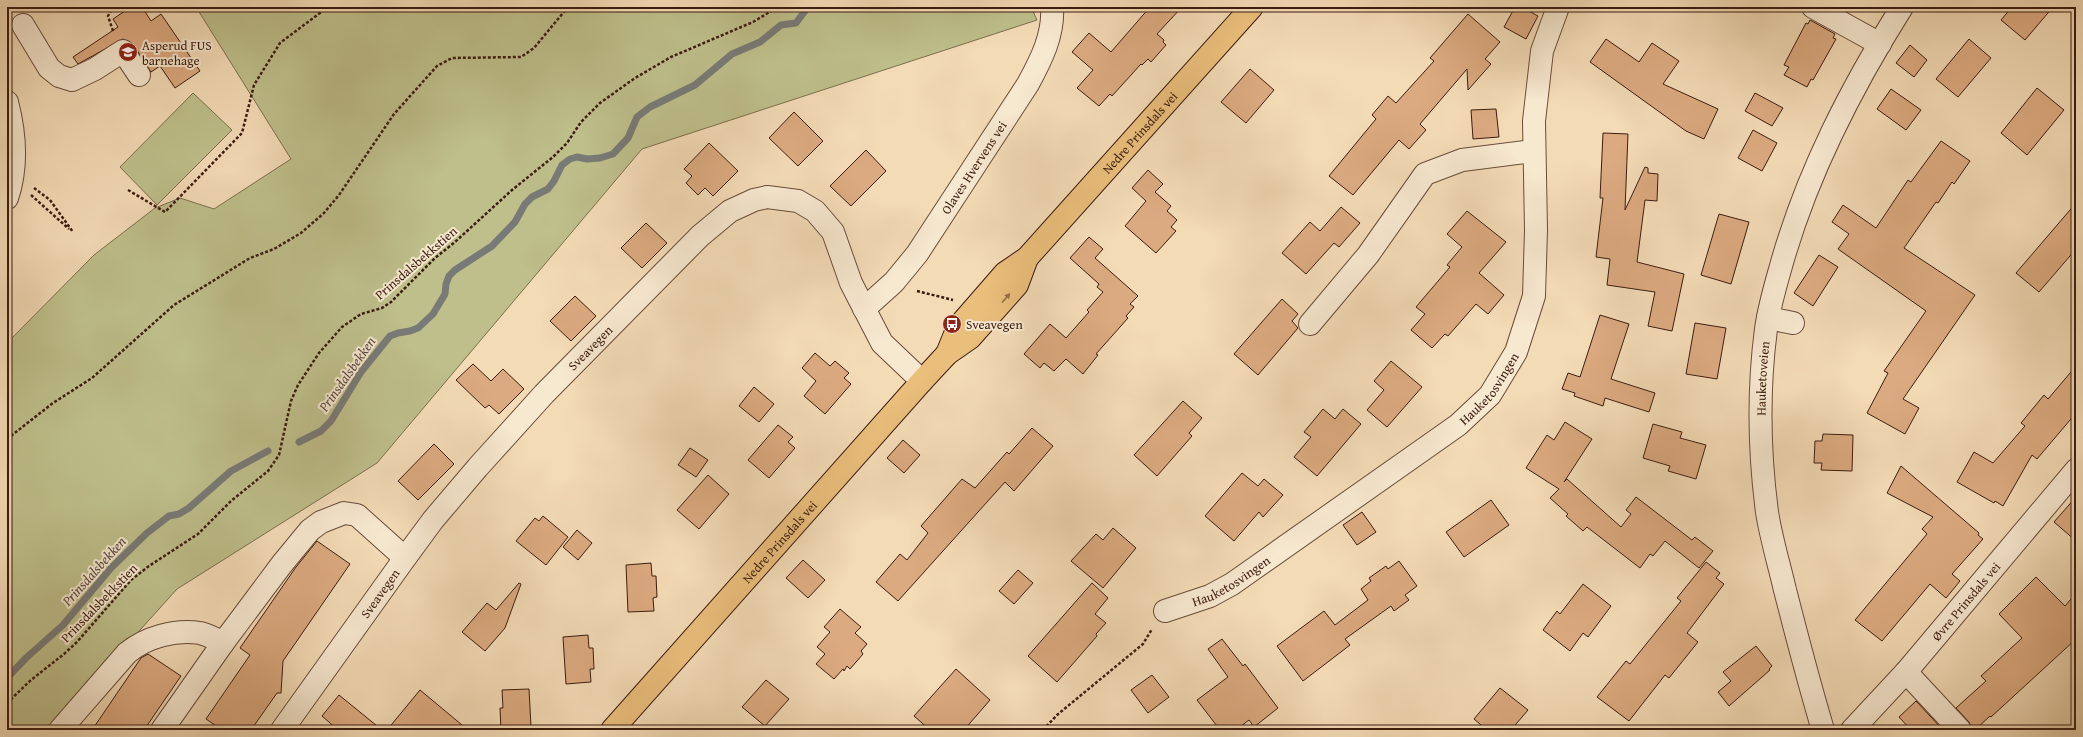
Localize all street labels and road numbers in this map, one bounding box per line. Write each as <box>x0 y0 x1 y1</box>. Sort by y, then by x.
street label: Nedre Prinsdals vei <box>1097 87 1182 178</box>
street label: Olaves Hvervens vei <box>936 117 1011 218</box>
street label: Prinsdalsbekkstien <box>371 222 462 304</box>
street label: Sveavegen <box>563 320 617 374</box>
street label: Hauketoveien <box>1751 340 1774 416</box>
street label: Hauketosvingen <box>1455 348 1523 429</box>
street label: Nedre Prinsdals vei <box>737 496 822 587</box>
street label: Hauketosvingen <box>1189 550 1274 611</box>
street label: Øvre Prinsdals vei <box>1927 557 2005 645</box>
street label: Prinsdalsbekkstien <box>56 559 142 647</box>
street label: Sveavegen <box>355 564 404 622</box>

